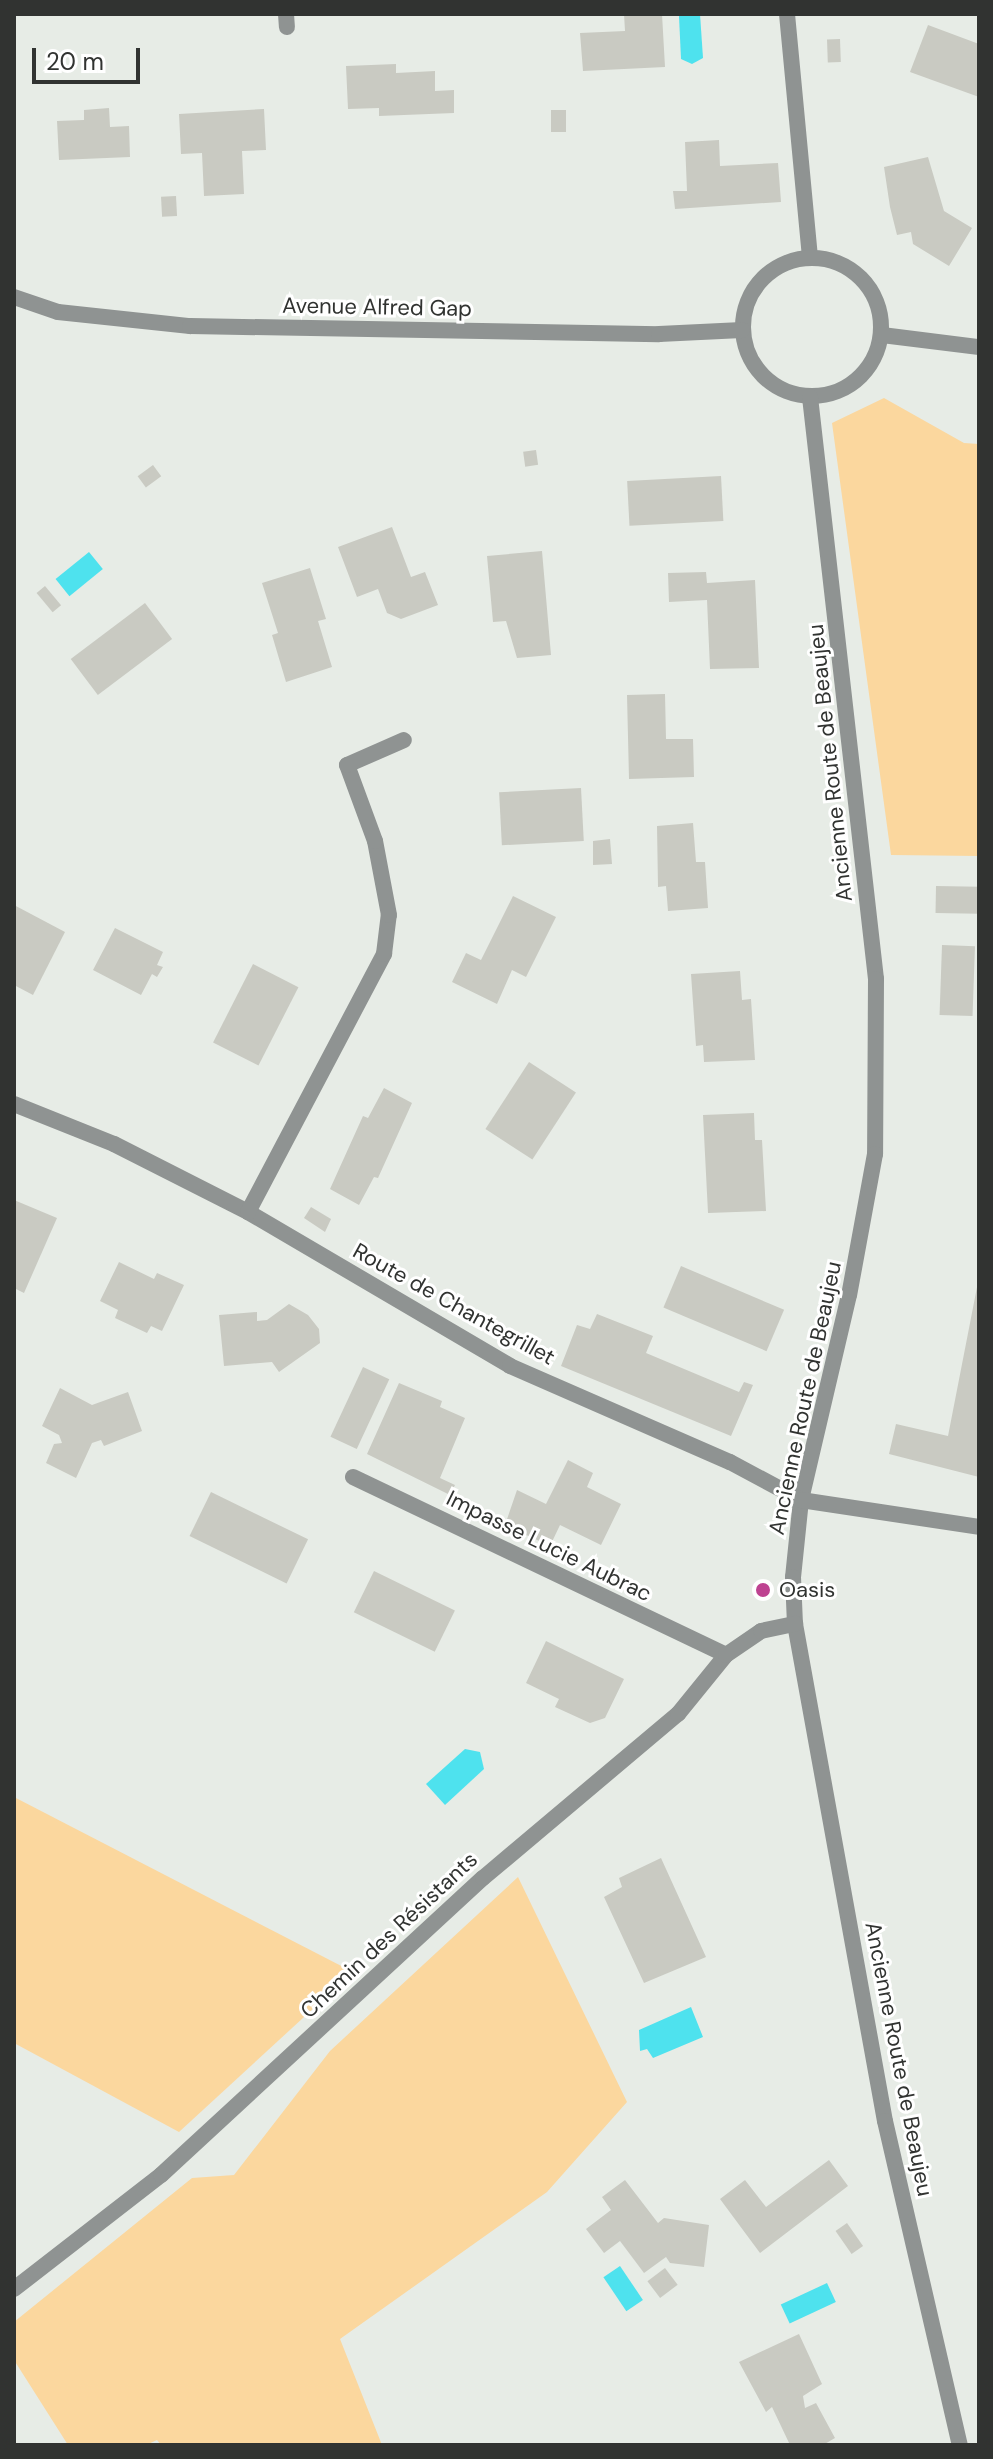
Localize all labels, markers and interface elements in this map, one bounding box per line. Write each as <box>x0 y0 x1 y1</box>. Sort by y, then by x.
scale bar <box>36 32 144 82</box>
text: 20 m <box>46 46 104 77</box>
street label: Avenue Alfred Gap <box>282 292 472 322</box>
street label: Ancienne Route de Beaujeu <box>802 623 858 903</box>
street label: Route de Chantegrillet <box>348 1237 560 1371</box>
street label: Ancienne Route de Beaujeu <box>763 1259 847 1537</box>
street label: Impasse Lucie Aubrac <box>442 1485 656 1607</box>
place label: Oasis <box>779 1577 835 1603</box>
marker: Oasis <box>754 1581 772 1599</box>
street label: Chemin des Résistants <box>295 1846 483 2024</box>
street label: Ancienne Route de Beaujeu <box>859 1920 939 2198</box>

